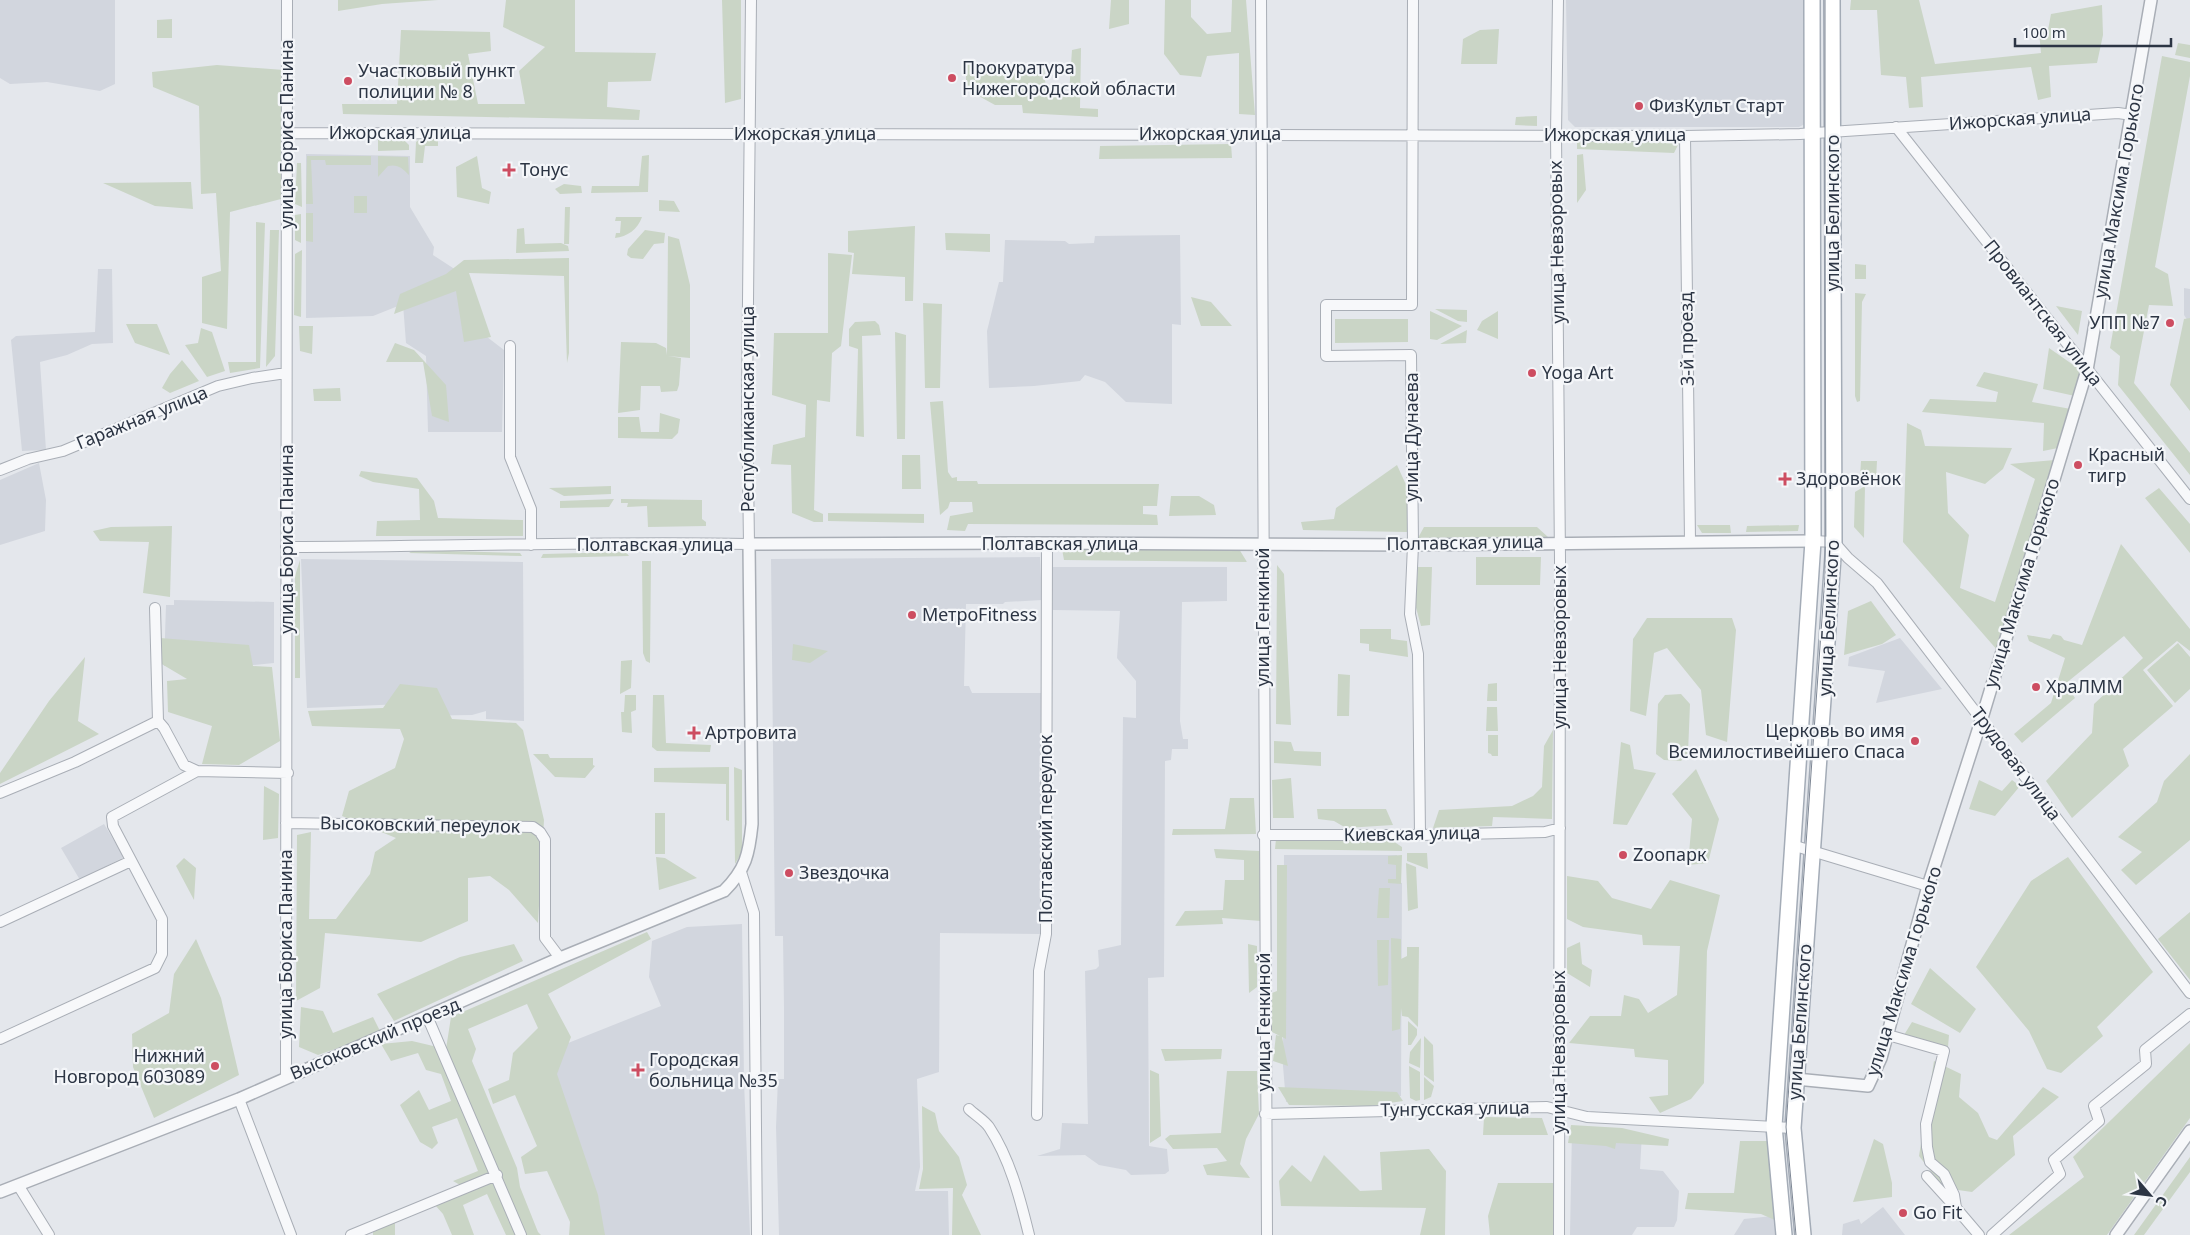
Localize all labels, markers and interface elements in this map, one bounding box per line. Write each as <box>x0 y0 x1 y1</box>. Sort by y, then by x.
scale bar <box>2015 15 2171 47</box>
text: 100 m <box>2022 22 2066 42</box>
street label: улица Бориса Панина <box>274 39 298 229</box>
place label: Прокуратура Нижегородской области <box>962 55 1176 100</box>
place label: Участковый пункт полиции № 8 <box>358 58 516 103</box>
marker: Прокуратура Нижегородской области <box>946 72 958 84</box>
marker: Участковый пункт полиции № 8 <box>342 75 354 87</box>
street label: улица Максима Горького <box>2087 81 2149 300</box>
place label: ФизКульт Старт <box>1649 93 1785 117</box>
marker: ФизКульт Старт <box>1633 100 1645 112</box>
street label: Ижорская улица <box>1948 101 2092 135</box>
street label: Ижорская улица <box>329 120 471 144</box>
street label: Ижорская улица <box>734 121 876 145</box>
street label: Ижорская улица <box>1139 121 1281 145</box>
street label: Ижорская улица <box>1544 122 1686 146</box>
street label: улица Белинского <box>1820 135 1844 291</box>
place label: Тонус <box>520 157 569 181</box>
street label: улица Невзоровых <box>1543 159 1569 324</box>
marker: Тонус <box>502 163 516 177</box>
street label: Провиантская улица <box>1979 234 2109 391</box>
street label: 3-й проезд <box>1673 292 1699 386</box>
street label: Республиканская улица <box>735 306 759 512</box>
place label: УПП №7 <box>2089 310 2160 334</box>
marker: УПП №7 <box>2164 317 2176 329</box>
place label: Yoga Art <box>1542 360 1614 384</box>
marker: Yoga Art <box>1526 367 1538 379</box>
street label: улица Дунаева <box>1399 372 1423 502</box>
street label: Гаражная улица <box>72 380 211 454</box>
place label: Красный тигр <box>2088 442 2165 487</box>
street label: улица Бориса Панина <box>274 444 298 634</box>
marker: Красный тигр <box>2072 459 2084 471</box>
place label: Здоровёнок <box>1796 466 1901 490</box>
marker: Здоровёнок <box>1778 472 1792 486</box>
street label: улица Максима Горького <box>1978 475 2064 690</box>
street label: Полтавская улица <box>1386 529 1544 555</box>
street label: Полтавская улица <box>981 531 1139 555</box>
street label: Полтавская улица <box>576 532 734 556</box>
street label: улица Белинского <box>1812 539 1844 697</box>
street label: улица Генкиной <box>1250 548 1274 686</box>
street label: улица Невзоровых <box>1547 565 1571 729</box>
place label: МетроFitness <box>922 602 1037 626</box>
marker: МетроFitness <box>906 609 918 621</box>
place label: ХраЛММ <box>2046 674 2123 698</box>
marker: ХраЛММ <box>2030 681 2042 693</box>
street label: Трудовая улица <box>1966 702 2067 825</box>
place label: Церковь во имя Всемилостивейшего Спаса <box>1668 718 1905 763</box>
place label: Артровита <box>705 720 797 744</box>
marker: Артровита <box>687 726 701 740</box>
street label: Полтавский переулок <box>1033 734 1057 923</box>
marker: Церковь во имя Всемилостивейшего Спаса <box>1909 735 1921 747</box>
street label: Высоковский переулок <box>320 810 521 838</box>
street label: Киевская улица <box>1343 820 1481 846</box>
place label: Zooпарк <box>1633 842 1707 866</box>
street label: улица Бориса Панина <box>273 849 297 1039</box>
marker: Zooпарк <box>1617 849 1629 861</box>
place label: Звездочка <box>799 860 890 884</box>
street label: улица Максима Горького <box>1860 863 1946 1078</box>
marker: Звездочка <box>783 867 795 879</box>
street label: улица Белинского <box>1782 943 1816 1101</box>
street label: улица Генкиной <box>1251 953 1275 1091</box>
street label: улица Невзоровых <box>1546 970 1570 1134</box>
street label: Высоковский проезд <box>286 991 463 1085</box>
place label: Нижний Новгород 603089 <box>54 1043 205 1088</box>
place label: Городская больница №35 <box>649 1047 778 1092</box>
marker: Нижний Новгород 603089 <box>209 1060 221 1072</box>
marker: Городская больница №35 <box>631 1063 645 1077</box>
street label: Тунгусская улица <box>1380 1095 1530 1121</box>
north arrow <box>2125 1170 2175 1220</box>
text: С <box>2151 1193 2172 1210</box>
place label: Go Fit <box>1913 1200 1963 1224</box>
marker: Go Fit <box>1897 1207 1909 1219</box>

